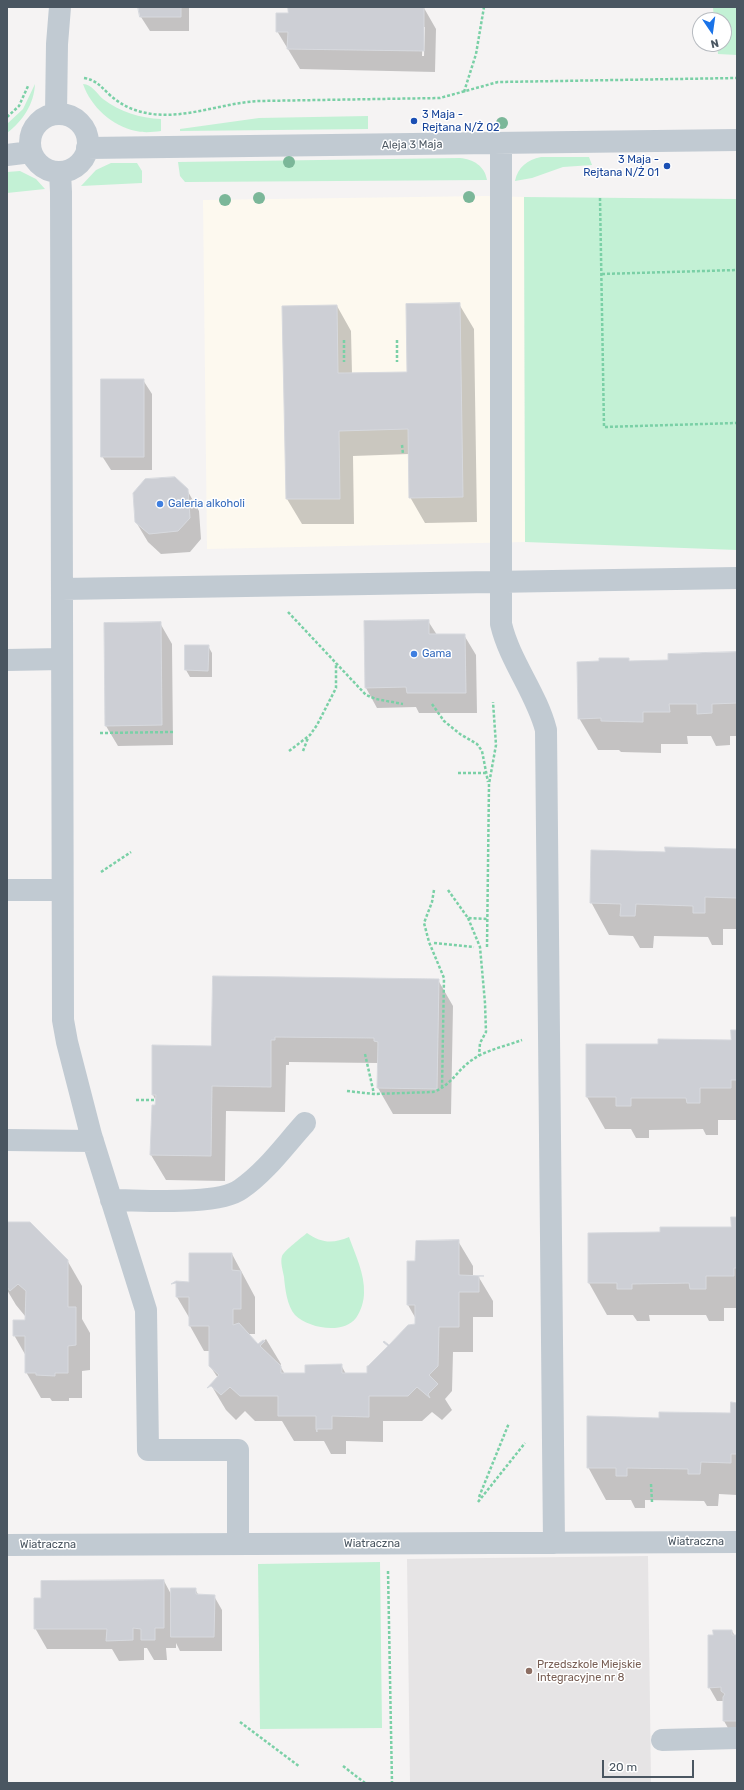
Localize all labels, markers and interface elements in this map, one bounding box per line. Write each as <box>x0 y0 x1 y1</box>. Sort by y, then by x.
north arrow <box>692 12 732 52</box>
text: N <box>709 36 720 50</box>
place label: 3 Maja - Rejtana N/Ż 02 <box>422 108 500 134</box>
marker: 3 Maja - Rejtana N/Ż 02 <box>409 116 419 126</box>
street label: Aleja 3 Maja <box>381 138 443 152</box>
place label: 3 Maja - Rejtana N/Ż 01 <box>583 153 659 179</box>
marker: 3 Maja - Rejtana N/Ż 01 <box>662 161 672 171</box>
place label: Galeria alkoholi <box>168 497 245 511</box>
marker: Galeria alkoholi <box>155 499 165 509</box>
place label: Gama <box>422 647 451 661</box>
marker: Gama <box>409 649 419 659</box>
street label: Wiatraczna <box>668 1535 724 1549</box>
street label: Wiatraczna <box>344 1537 400 1551</box>
street label: Wiatraczna <box>20 1538 76 1552</box>
place label: Przedszkole Miejskie Integracyjne nr 8 <box>537 1658 641 1684</box>
marker: Przedszkole Miejskie Integracyjne nr 8 <box>524 1666 534 1676</box>
scale bar <box>604 1752 696 1778</box>
text: 20 m <box>609 1760 637 1774</box>

